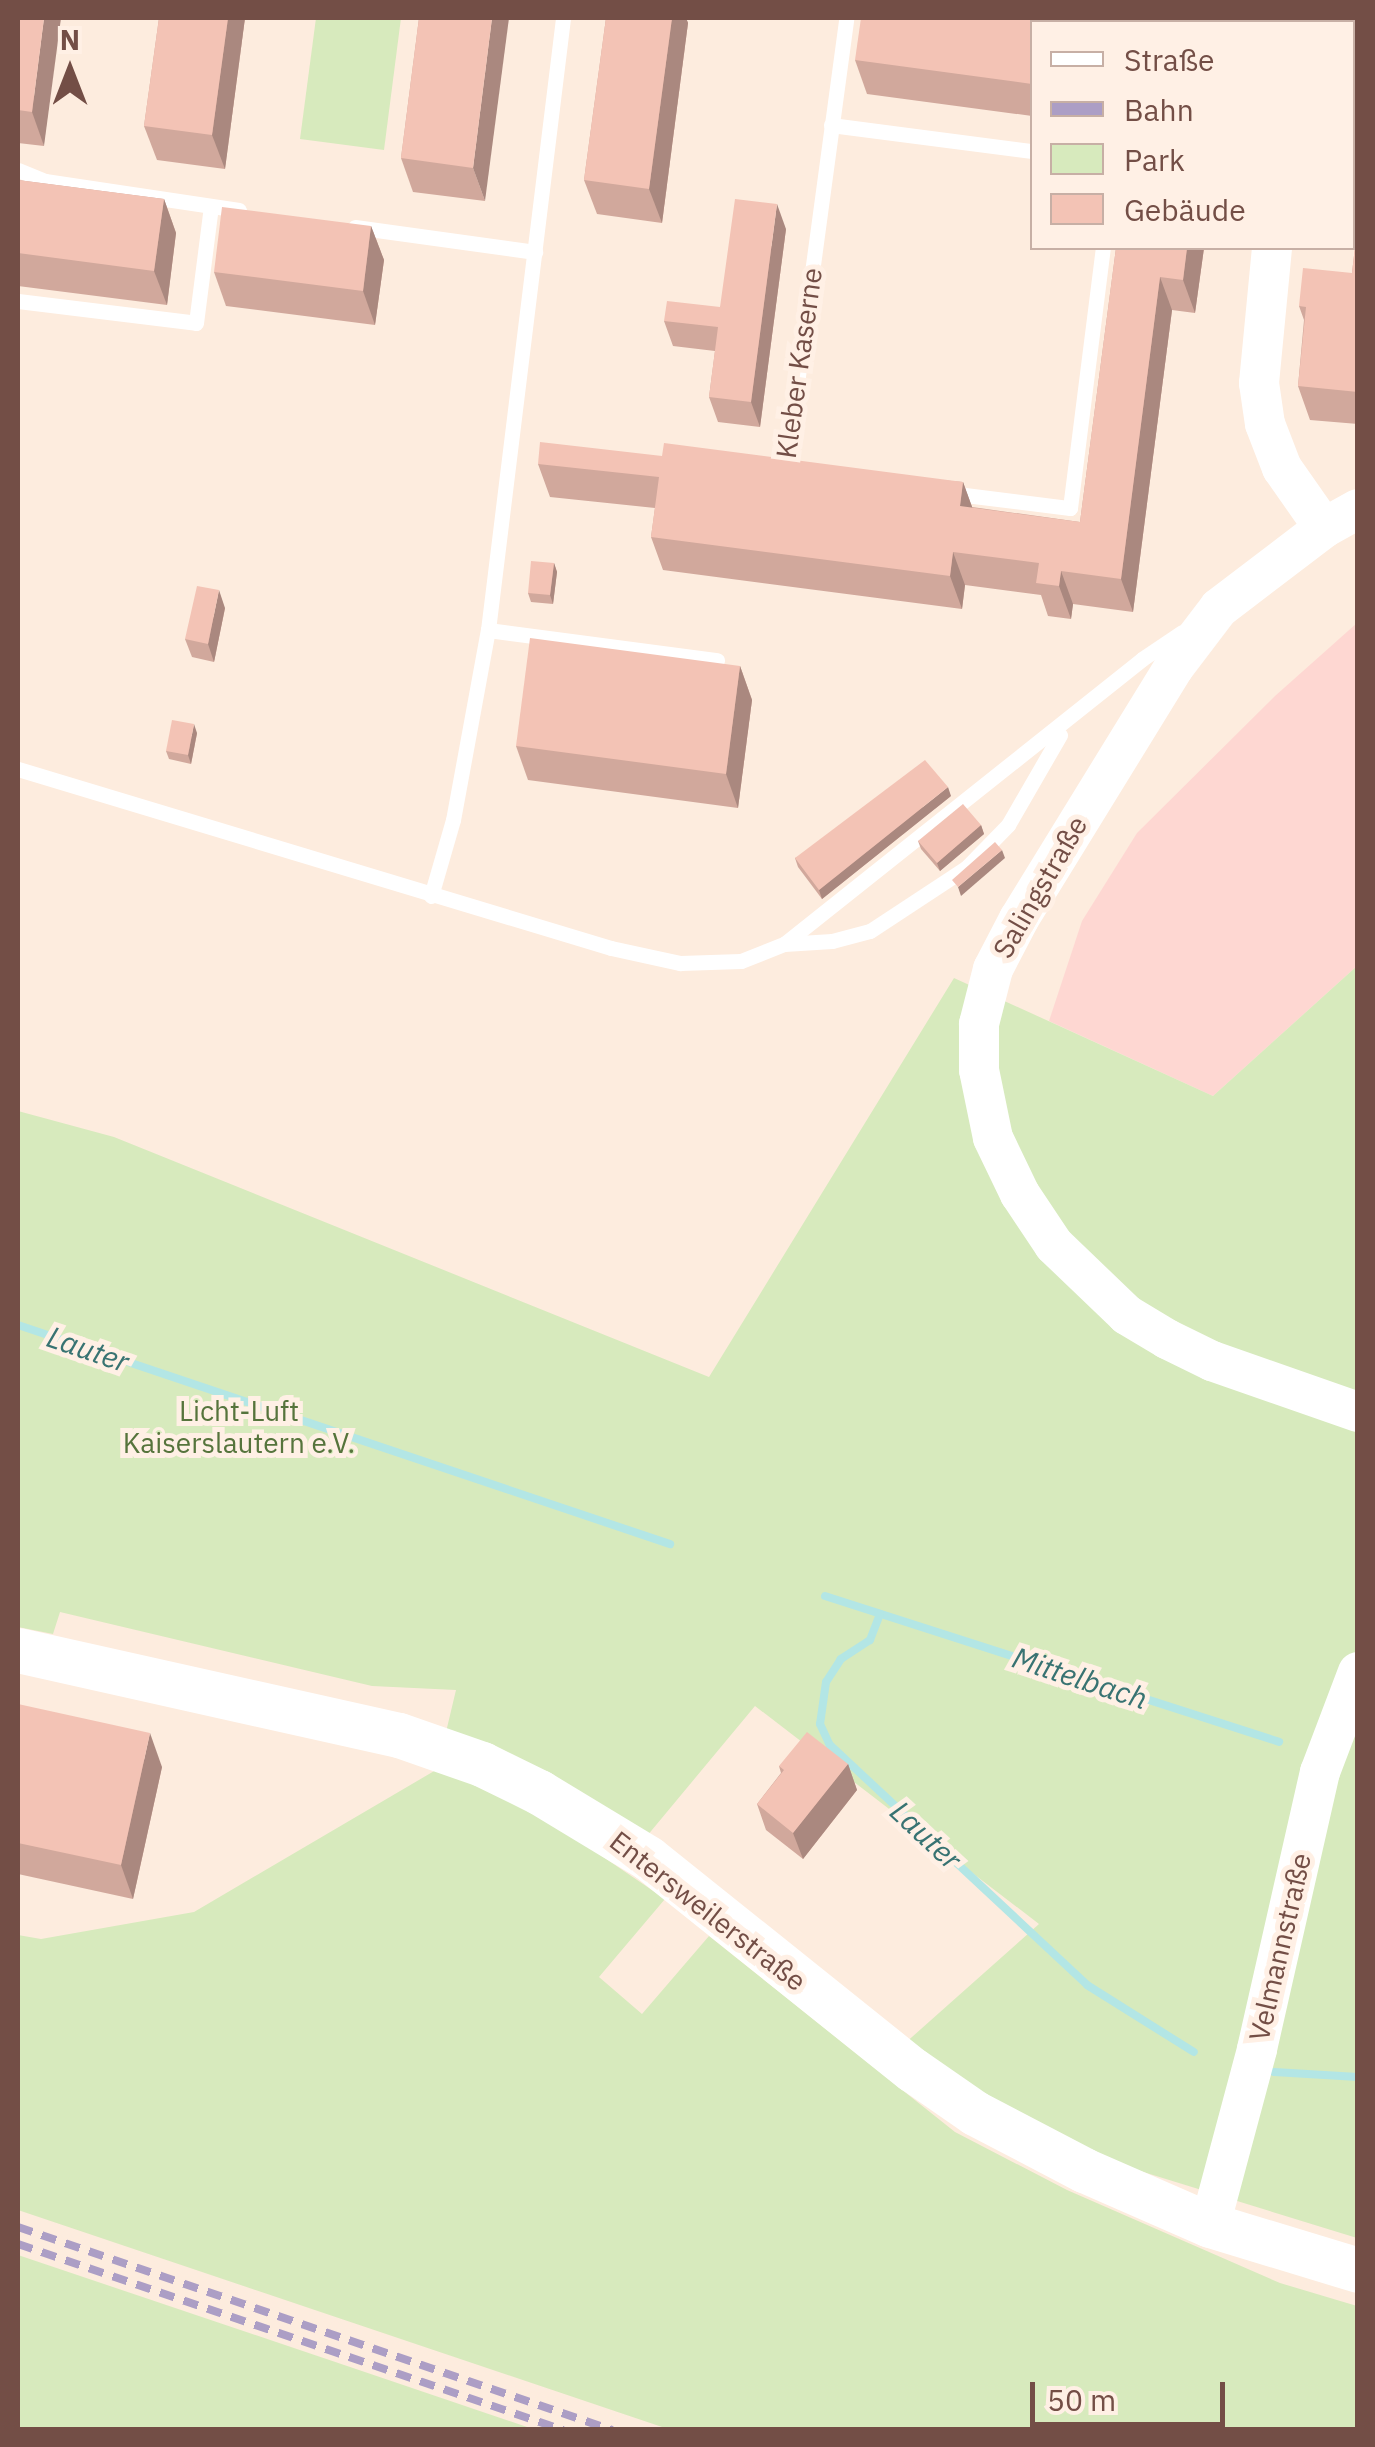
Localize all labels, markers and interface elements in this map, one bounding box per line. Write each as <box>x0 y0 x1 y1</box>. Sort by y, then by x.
north arrow <box>20 20 120 120</box>
legend <box>1030 20 1355 250</box>
text: N <box>60 21 80 58</box>
text: Straße <box>1124 40 1215 79</box>
text: Bahn <box>1124 90 1194 129</box>
text: Park <box>1124 140 1185 179</box>
text: Gebäude <box>1124 190 1246 229</box>
street label: Kleber Kaserne <box>769 266 829 460</box>
street label: Salingstraße <box>986 810 1094 964</box>
water label: Lauter <box>42 1318 134 1380</box>
park label: Licht-Luft Kaiserslautern e.V. <box>123 1394 355 1460</box>
water label: Mittelbach <box>1008 1639 1152 1717</box>
water label: Lauter <box>883 1793 969 1877</box>
street label: Entersweilerstraße <box>603 1824 813 1998</box>
street label: Velmannstraße <box>1242 1850 1318 2044</box>
scale bar <box>1035 2362 1230 2424</box>
text: 50 m <box>1047 2380 1116 2419</box>

